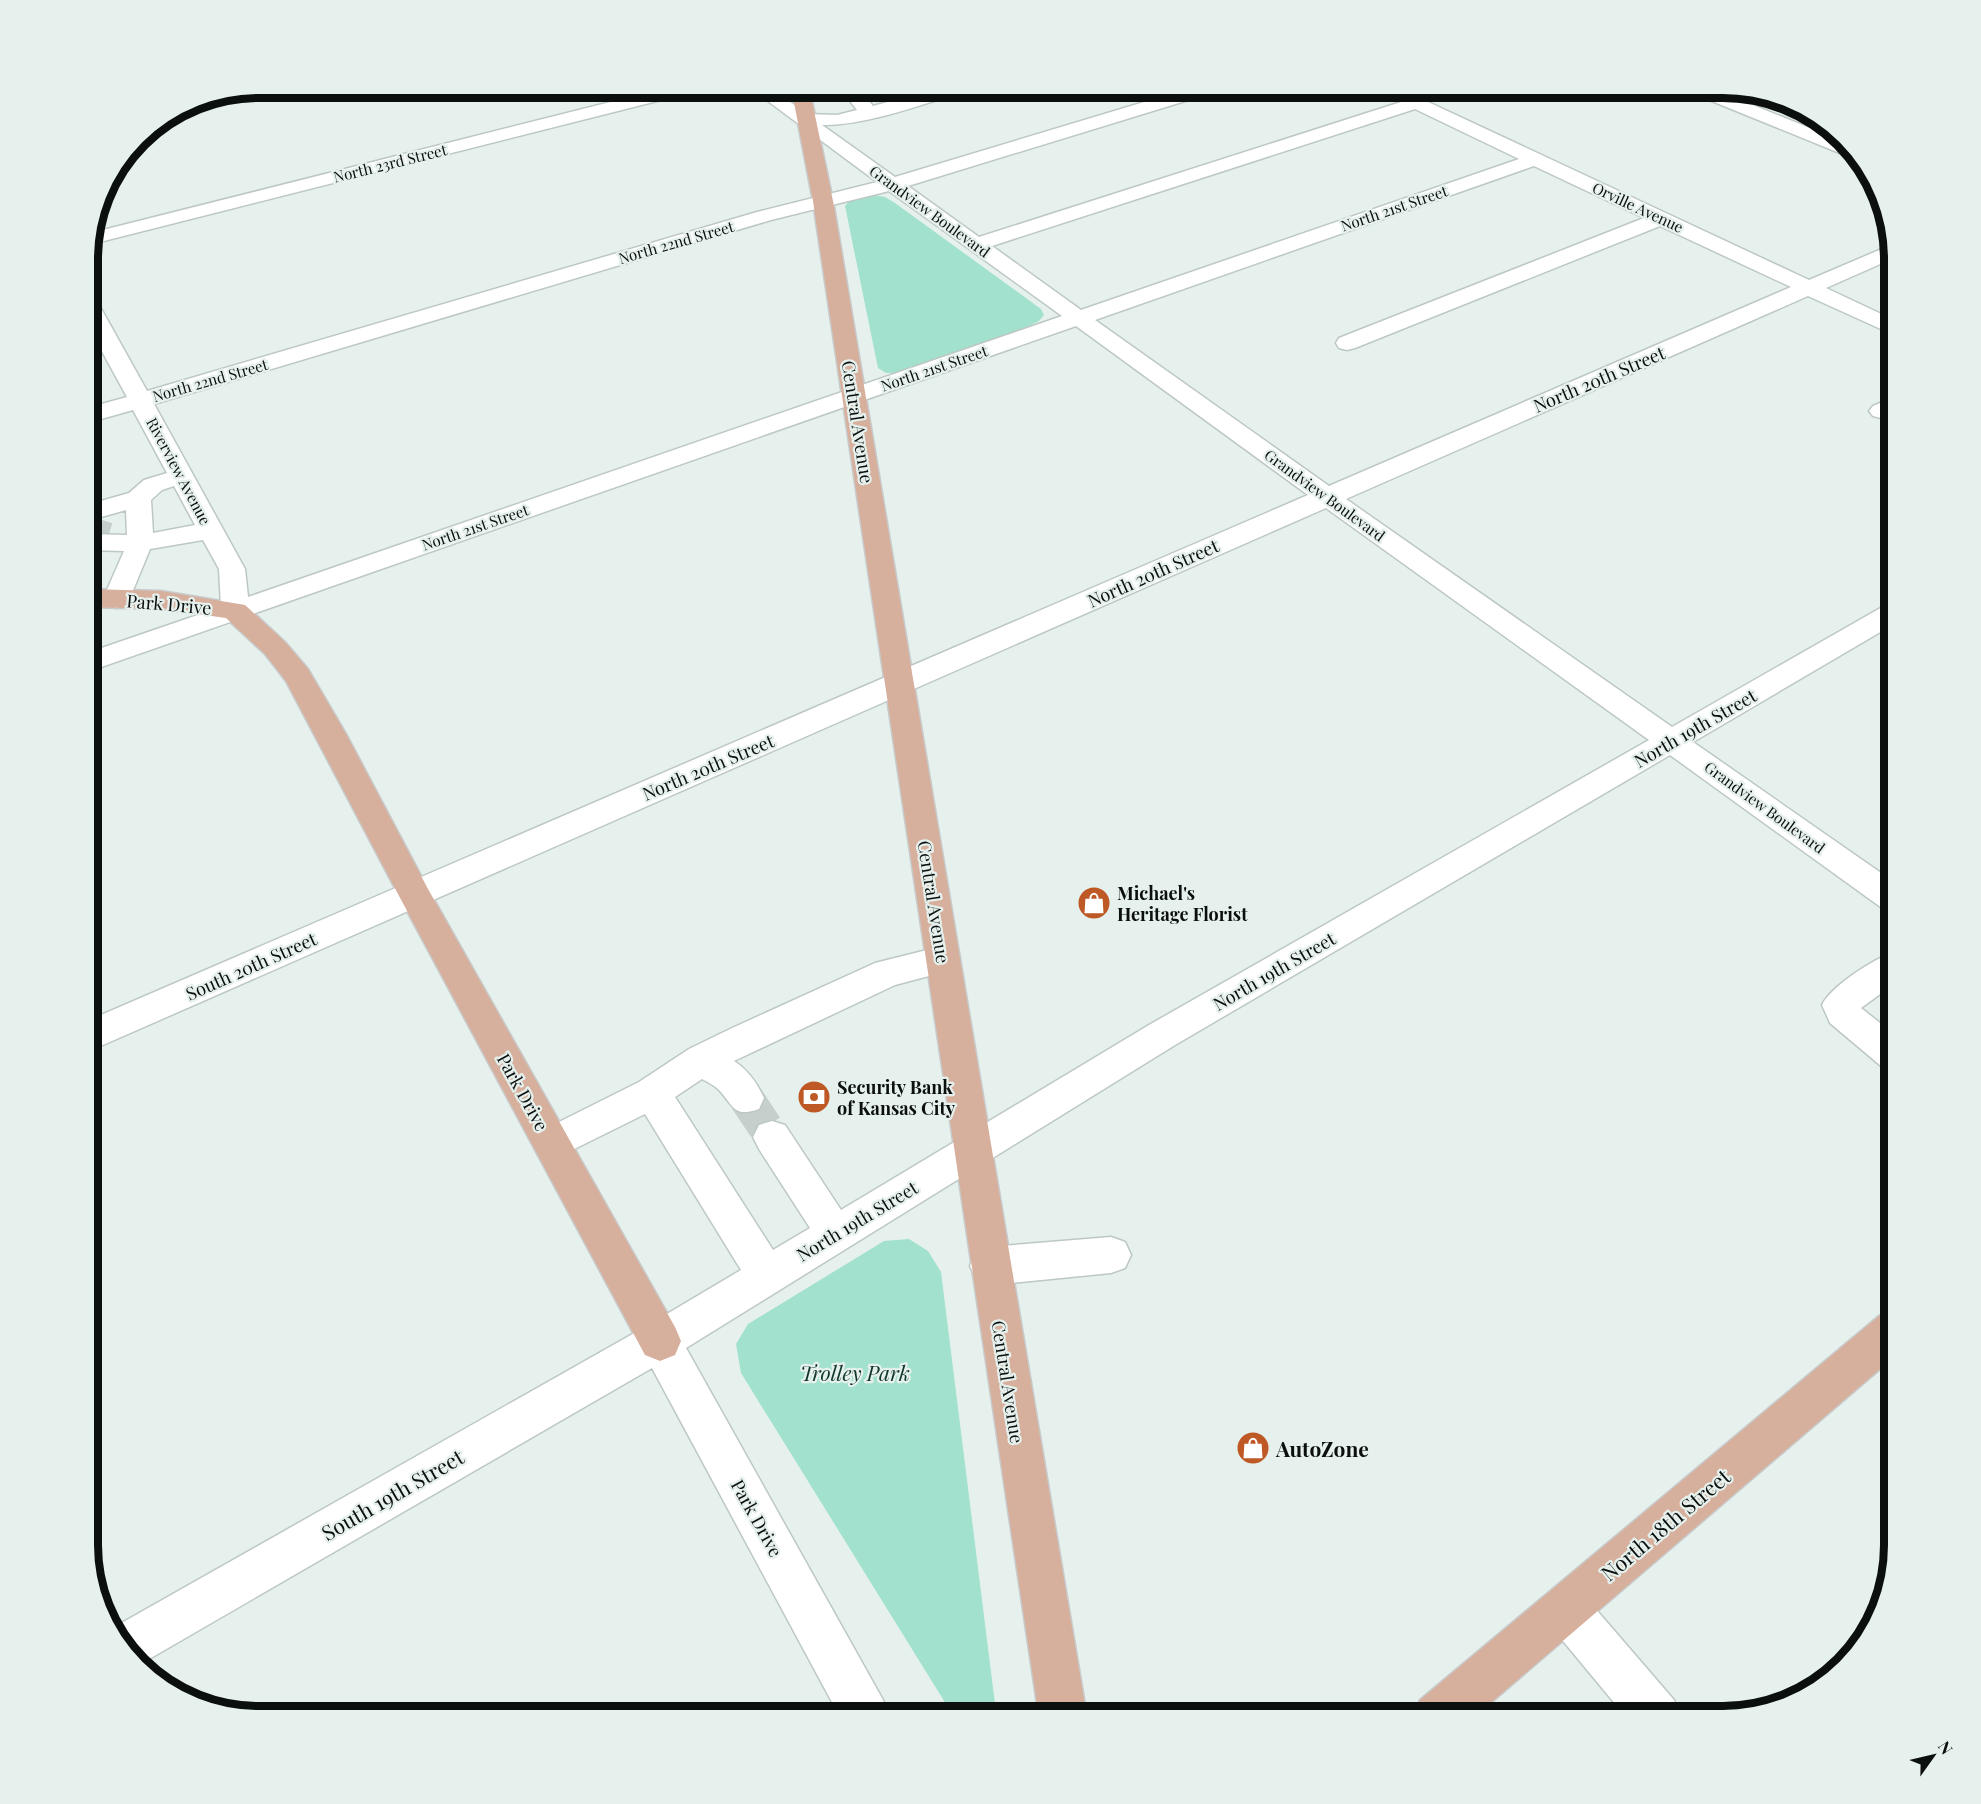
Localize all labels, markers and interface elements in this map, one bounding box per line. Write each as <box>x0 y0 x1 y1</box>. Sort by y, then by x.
street label: North 23rd Street <box>331 139 449 187</box>
street label: Grandview Boulevard <box>866 161 994 262</box>
street label: Orville Avenue <box>1589 177 1687 237</box>
street label: North 21st Street <box>1338 180 1451 236</box>
street label: North 22nd Street <box>616 216 737 268</box>
street label: North 21st Street <box>878 340 991 396</box>
street label: North 20th Street <box>1529 340 1669 418</box>
street label: North 22nd Street <box>150 354 271 406</box>
street label: Central Avenue <box>836 359 880 485</box>
street label: Riverview Avenue <box>142 414 216 528</box>
street label: Grandview Boulevard <box>1261 445 1389 546</box>
street label: North 21st Street <box>419 499 532 555</box>
street label: North 20th Street <box>1084 533 1223 613</box>
street label: Park Drive <box>125 588 213 620</box>
street label: North 19th Street <box>1630 683 1761 773</box>
street label: North 20th Street <box>638 728 778 806</box>
street label: Grandview Boulevard <box>1701 757 1829 858</box>
street label: Central Avenue <box>912 839 956 965</box>
place label: Michael's Heritage Florist <box>1117 881 1248 926</box>
shop icon: Michael's Heritage Florist <box>1076 885 1112 921</box>
street label: South 20th Street <box>182 926 321 1006</box>
street label: North 19th Street <box>1209 926 1340 1016</box>
street label: Park Drive <box>492 1049 554 1135</box>
place label: Security Bank of Kansas City <box>837 1075 956 1120</box>
bank icon: Security Bank of Kansas City <box>796 1079 832 1115</box>
street label: North 19th Street <box>792 1175 923 1267</box>
street label: Central Avenue <box>986 1319 1030 1445</box>
park label: Trolley Park <box>800 1358 910 1386</box>
shop icon: AutoZone <box>1235 1430 1271 1466</box>
place label: AutoZone <box>1275 1434 1369 1462</box>
street label: South 19th Street <box>316 1442 469 1546</box>
street label: North 18th Street <box>1595 1461 1736 1586</box>
street label: Park Drive <box>726 1475 788 1561</box>
north arrow <box>1903 1726 1963 1786</box>
text: N <box>1934 1737 1958 1758</box>

